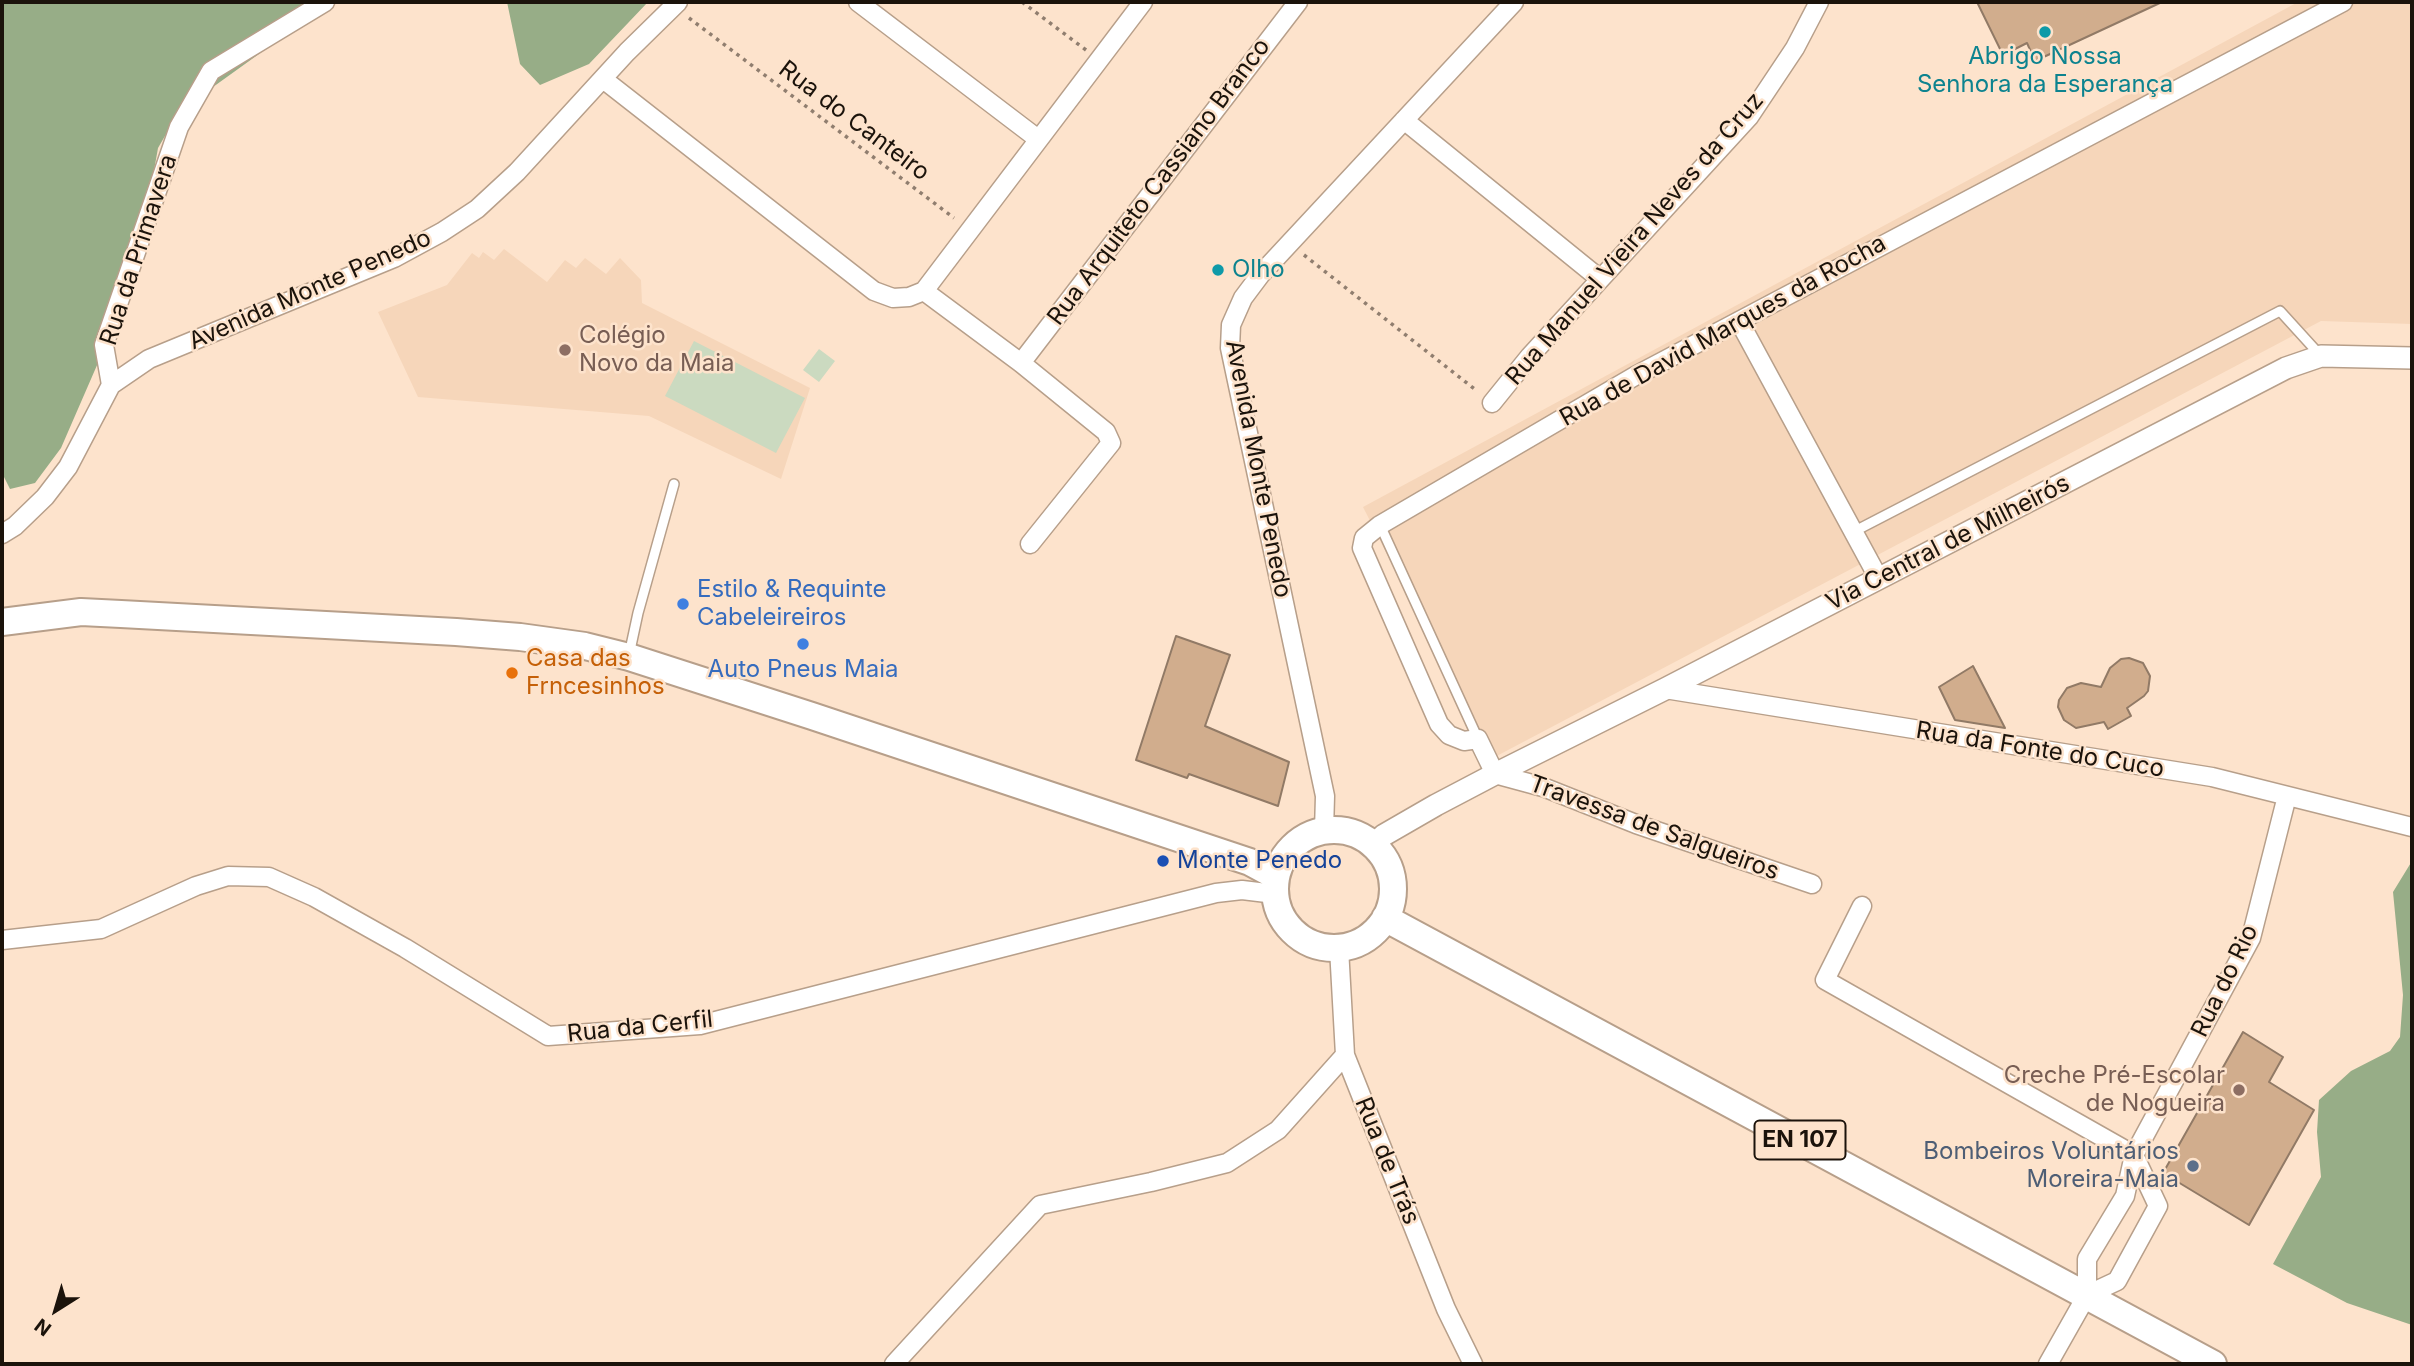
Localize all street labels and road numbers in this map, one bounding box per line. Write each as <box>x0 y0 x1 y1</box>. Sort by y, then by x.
street label: Rua Arquiteto Cassiano Branco <box>1042 33 1276 331</box>
street label: Rua do Canteiro <box>773 55 935 187</box>
street label: Rua Manuel Vieira Neves da Cruz <box>1500 87 1770 391</box>
street label: Rua da Primavera <box>95 151 183 349</box>
street label: Avenida Monte Penedo <box>185 224 435 356</box>
street label: Rua de David Marques da Rocha <box>1555 229 1891 433</box>
street label: Avenida Monte Penedo <box>1219 338 1297 600</box>
street label: Via Central de Milheirós <box>1821 469 2075 617</box>
street label: Rua da Fonte do Cuco <box>1914 716 2166 784</box>
street label: Travessa de Salgueiros <box>1525 769 1783 887</box>
street label: Rua do Rio <box>2185 920 2265 1042</box>
street label: Rua da Cerfil <box>566 1005 714 1049</box>
street label: Rua de Trás <box>1348 1093 1426 1229</box>
road number: EN 107 <box>1755 1120 1846 1160</box>

